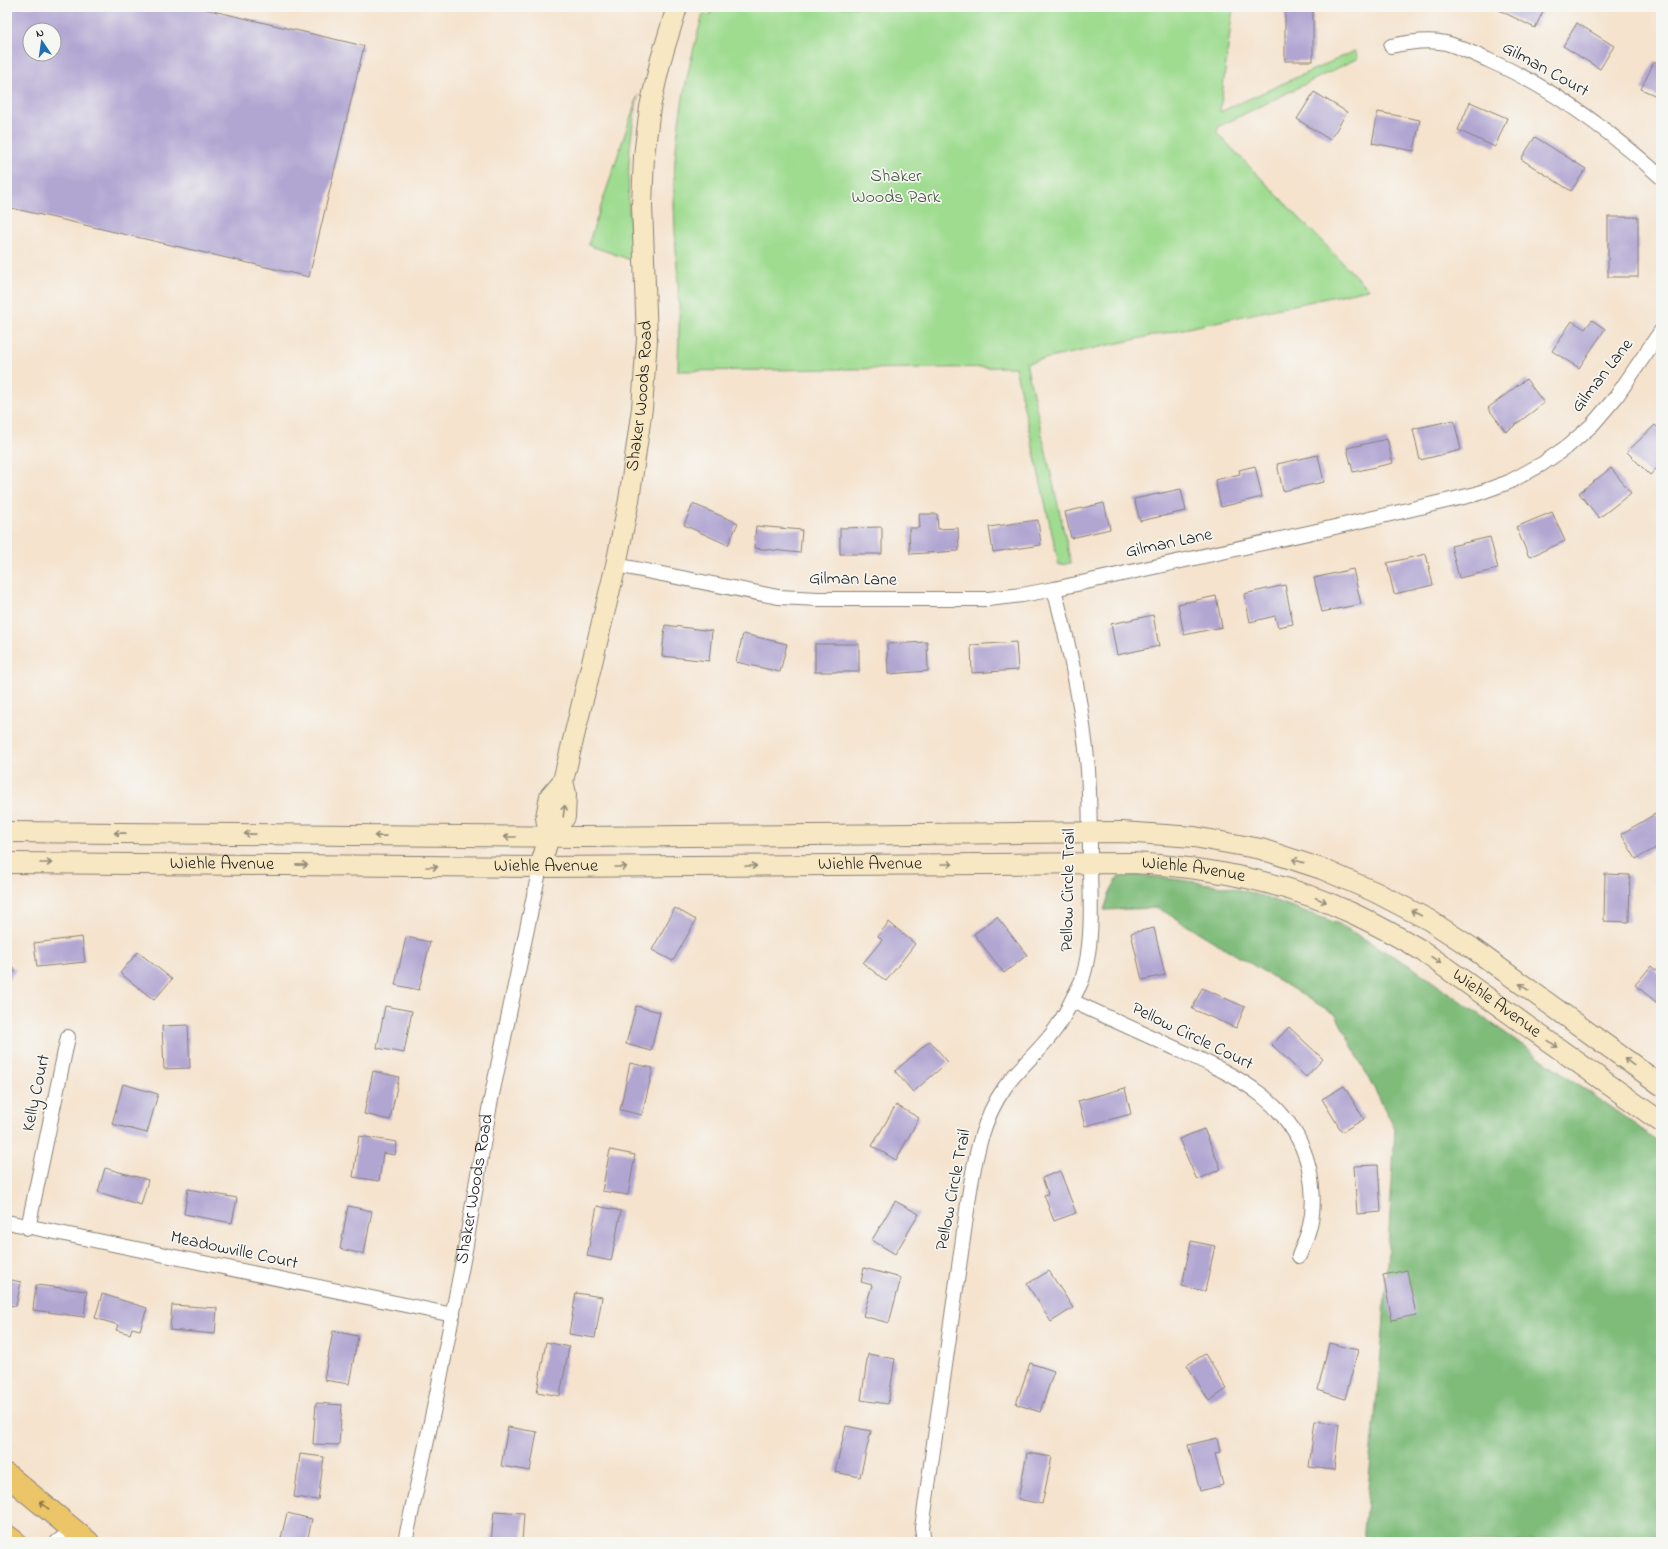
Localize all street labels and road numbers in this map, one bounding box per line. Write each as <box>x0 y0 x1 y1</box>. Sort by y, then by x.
street label: Gilman Court <box>1497 35 1593 105</box>
street label: Shaker Woods Road <box>620 320 660 473</box>
street label: Gilman Lane <box>1566 333 1641 419</box>
street label: Gilman Lane <box>1123 522 1216 566</box>
street label: Gilman Lane <box>809 566 898 594</box>
street label: Pellow Circle Trail <box>1055 828 1083 952</box>
street label: Wiehle Avenue <box>170 851 275 878</box>
street label: Wiehle Avenue <box>818 851 923 878</box>
street label: Wiehle Avenue <box>1141 851 1249 890</box>
street label: Wiehle Avenue <box>494 854 599 880</box>
street label: Wiehle Avenue <box>1446 963 1547 1045</box>
street label: Pellow Circle Court <box>1127 996 1257 1078</box>
street label: Kelly Court <box>16 1052 58 1134</box>
street label: Shaker Woods Road <box>450 1112 501 1266</box>
street label: Pellow Circle Trail <box>929 1127 979 1253</box>
street label: Meadowville Court <box>168 1225 300 1277</box>

